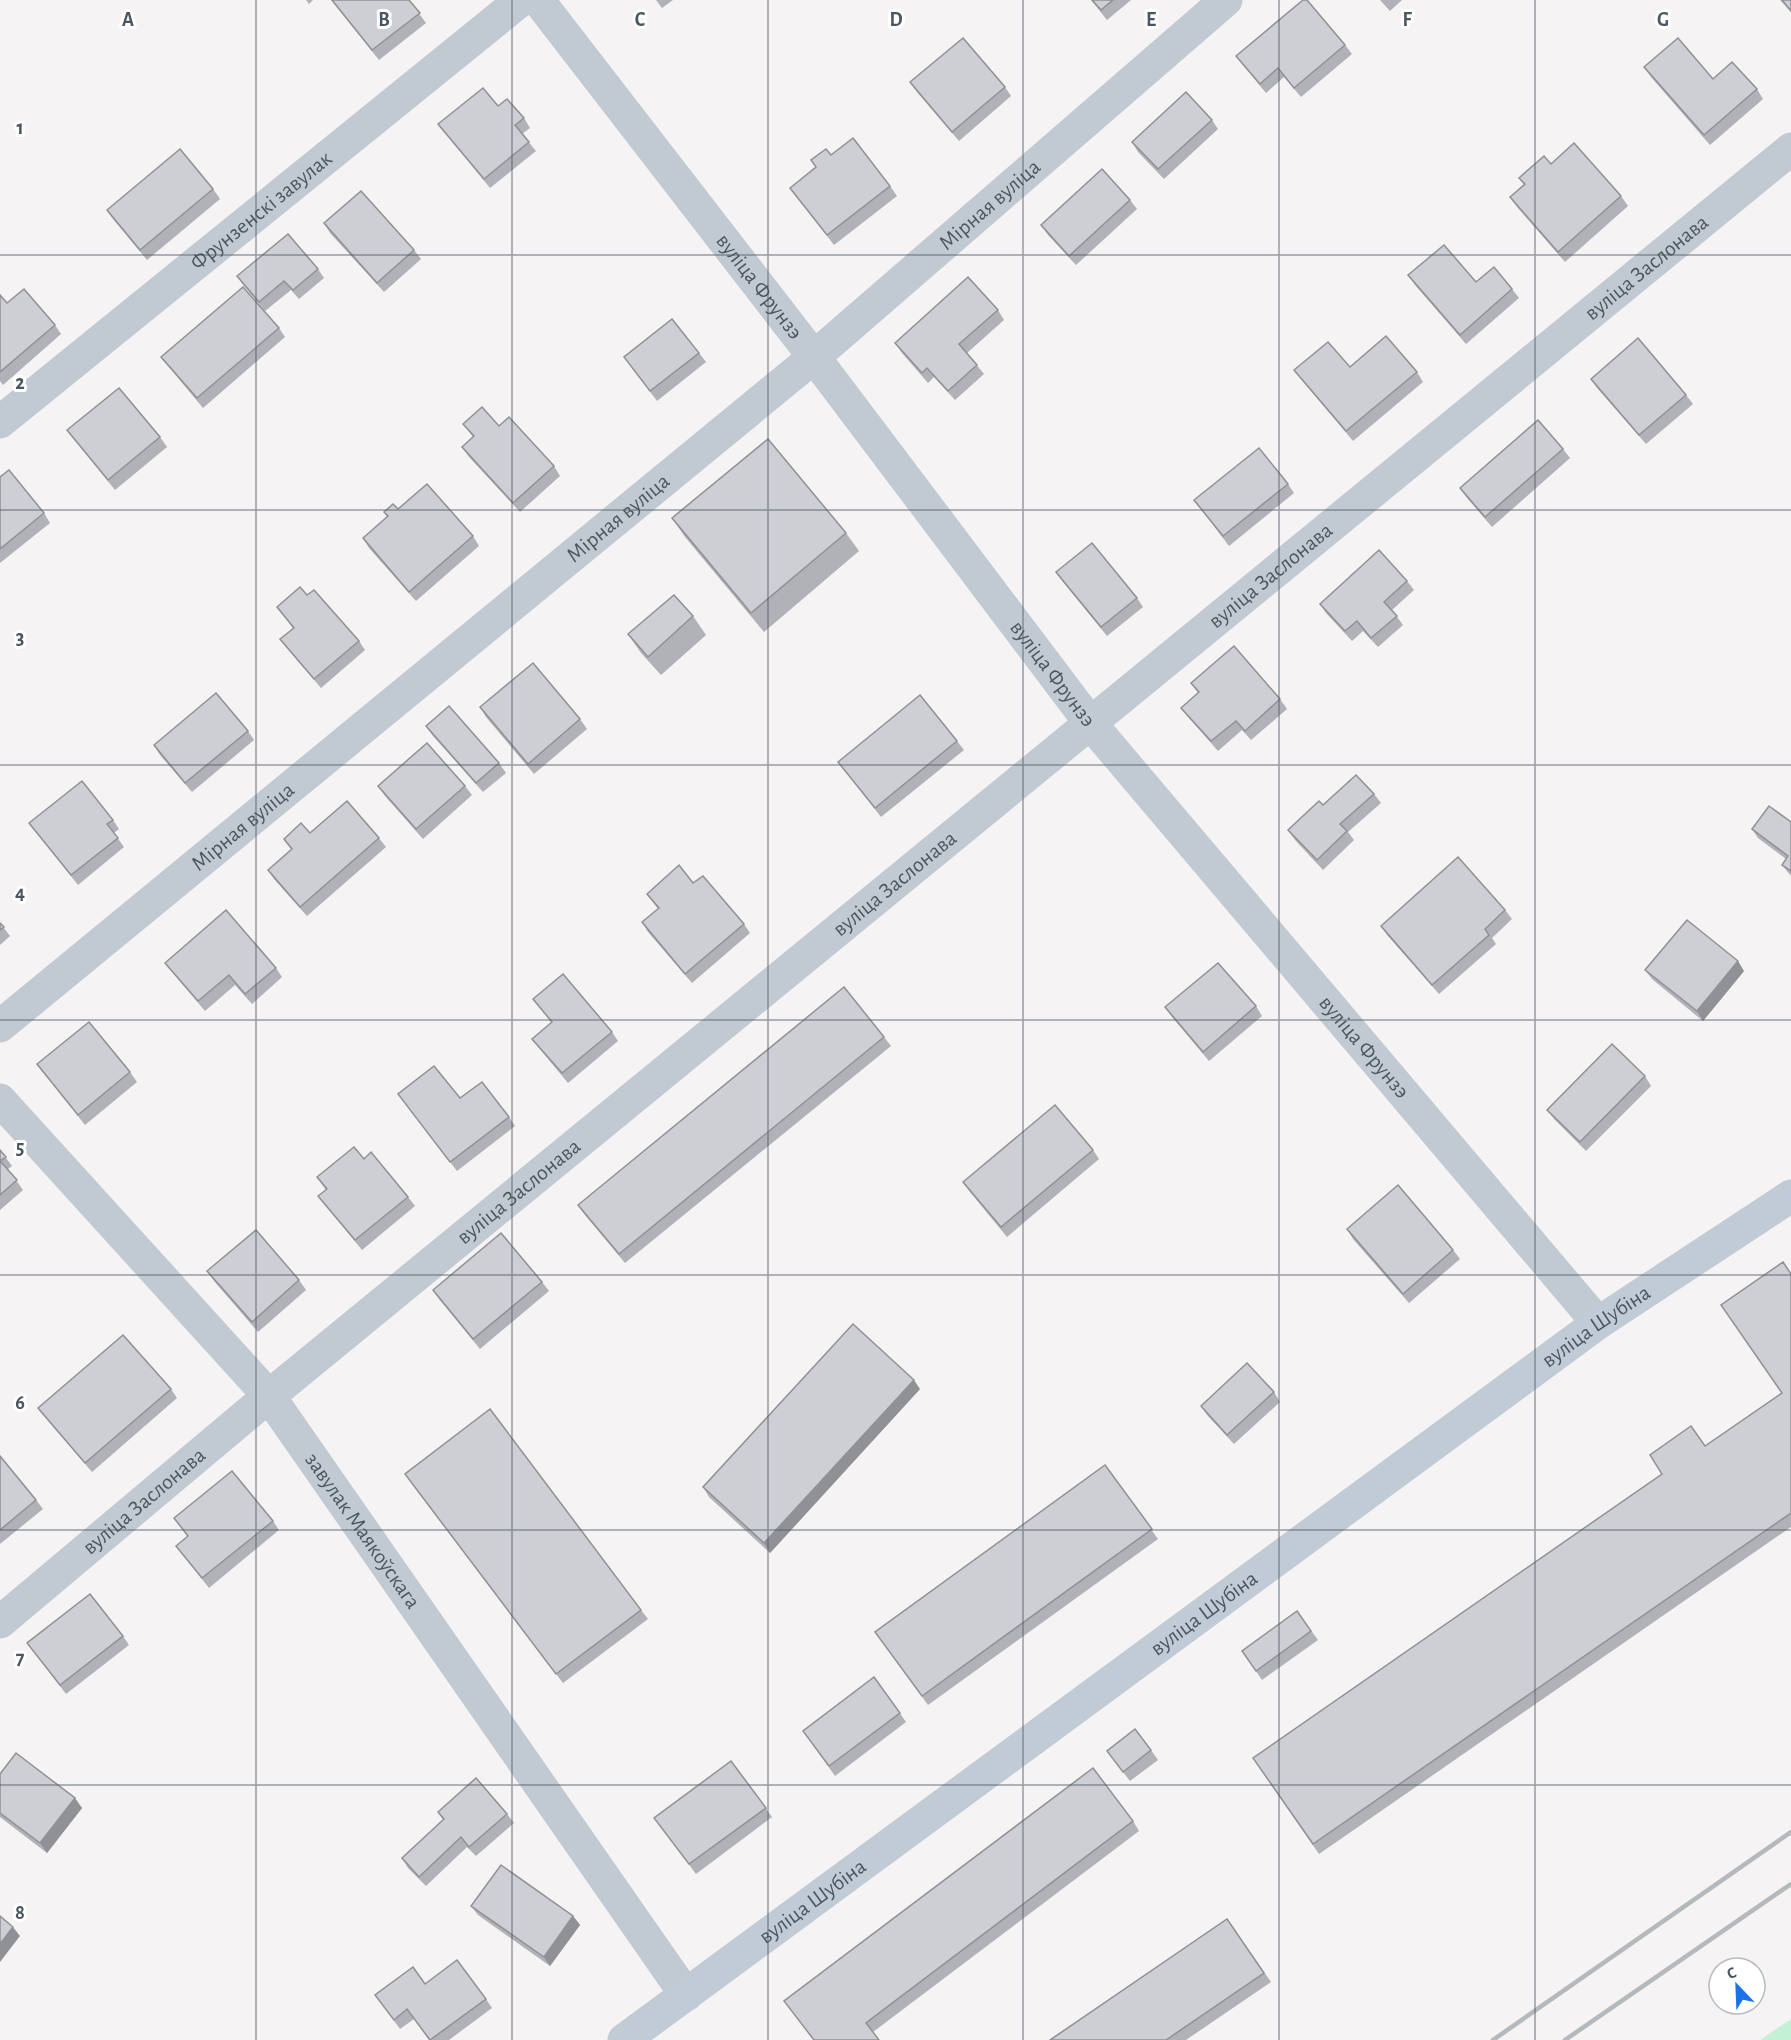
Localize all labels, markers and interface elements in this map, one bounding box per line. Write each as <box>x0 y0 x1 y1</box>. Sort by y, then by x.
text: A <box>122 10 134 30</box>
text: B <box>378 10 390 30</box>
text: C <box>635 10 646 30</box>
text: D <box>889 10 903 30</box>
text: E <box>1146 10 1156 30</box>
text: F <box>1402 10 1412 30</box>
text: G <box>1657 10 1669 30</box>
text: 1 <box>16 118 24 138</box>
street label: Фрунзенскі завулак <box>186 147 336 274</box>
street label: Мірная вуліца <box>935 155 1044 254</box>
street label: вуліца Заслонава <box>1580 211 1712 324</box>
street label: вуліца Фрунзэ <box>712 230 807 343</box>
text: 2 <box>15 373 25 393</box>
street label: Мірная вуліца <box>562 470 674 567</box>
street label: вуліца Заслонава <box>1204 519 1337 632</box>
street label: вуліца Фрунзэ <box>1006 617 1100 731</box>
text: 3 <box>16 628 24 648</box>
street label: Мірная вуліца <box>187 778 298 875</box>
street label: вуліца Заслонава <box>828 827 961 940</box>
text: 4 <box>15 883 25 903</box>
street label: вуліца Фрунзэ <box>1315 991 1414 1102</box>
street label: вуліца Заслонава <box>453 1135 585 1248</box>
text: 5 <box>16 1138 24 1158</box>
street label: вуліца Шубіна <box>1538 1281 1654 1372</box>
text: 6 <box>15 1393 25 1413</box>
street label: вуліца Заслонава <box>78 1444 209 1559</box>
street label: завулак Маякоўскага <box>301 1449 424 1613</box>
street label: вуліца Шубіна <box>1146 1567 1261 1660</box>
text: 7 <box>16 1648 25 1668</box>
street label: вуліца Шубіна <box>755 1855 870 1948</box>
text: 8 <box>15 1903 25 1923</box>
north arrow <box>1707 1956 1767 2016</box>
text: С <box>1724 1964 1739 1982</box>

